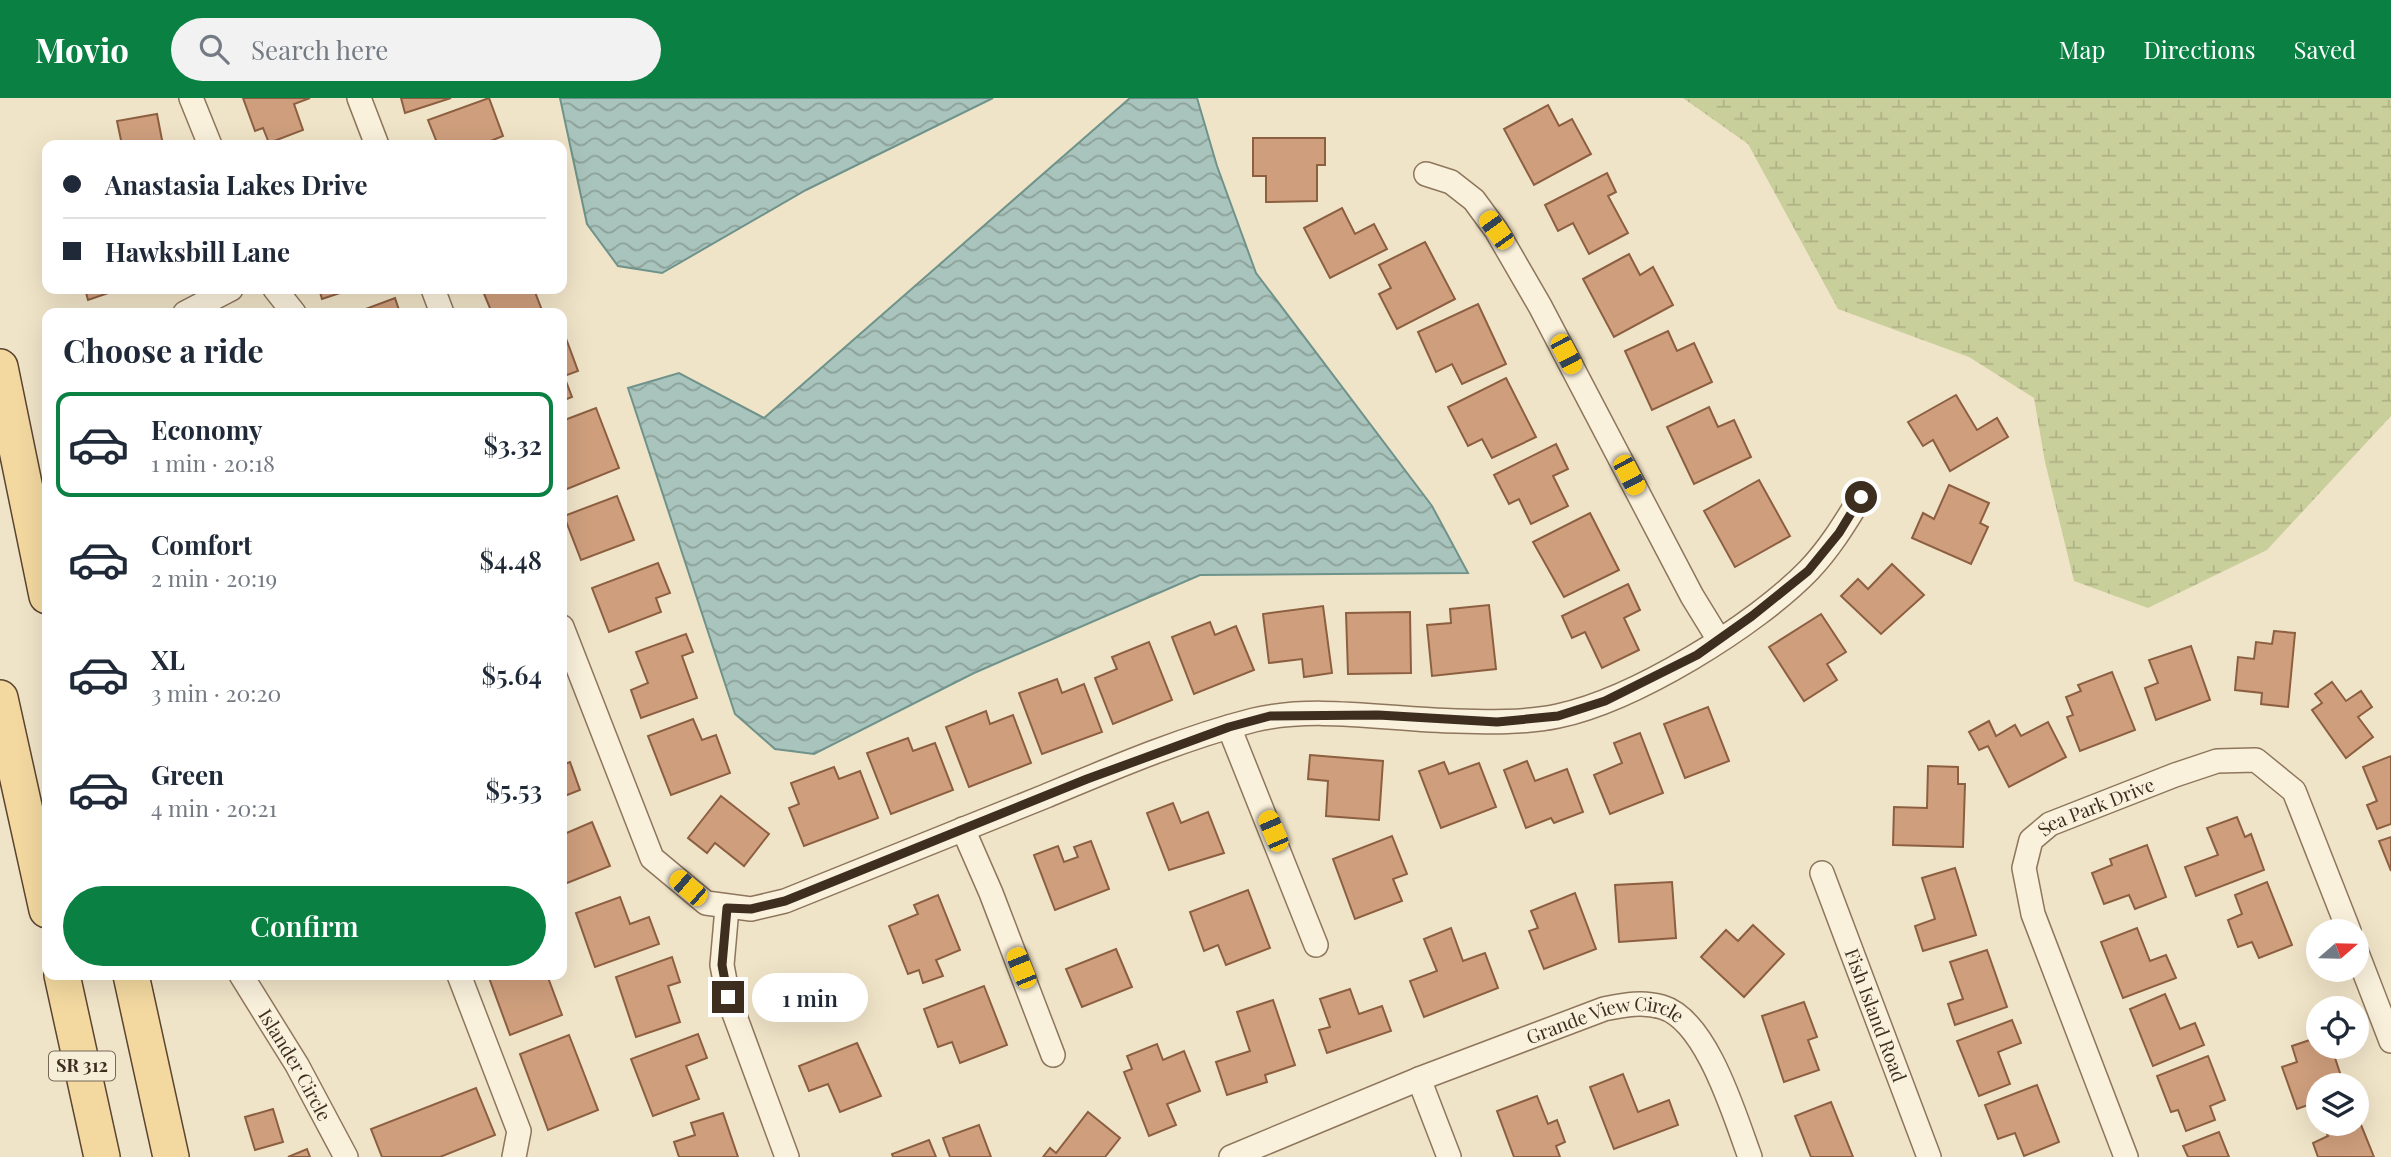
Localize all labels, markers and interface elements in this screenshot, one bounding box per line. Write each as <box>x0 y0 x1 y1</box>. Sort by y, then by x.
search box <box>171 18 661 81</box>
text: Movio <box>35 27 129 71</box>
icon: search <box>195 30 233 68</box>
text: Search here <box>251 32 388 67</box>
text: Map <box>2059 33 2105 65</box>
text: Directions <box>2143 33 2256 65</box>
text: Saved <box>2294 33 2356 65</box>
text: Anastasia Lakes Drive <box>105 167 367 202</box>
car <box>1476 207 1517 253</box>
text: Hawksbill Lane <box>105 234 290 269</box>
text: Choose a ride <box>63 328 264 371</box>
car <box>1547 331 1586 377</box>
text: Economy <box>151 412 262 447</box>
icon: car <box>67 413 130 476</box>
text: $3.32 <box>483 427 542 462</box>
text: 1 min · 20:18 <box>151 447 275 478</box>
car <box>1610 452 1649 498</box>
route start <box>1845 481 1877 513</box>
text: Comfort <box>151 527 252 562</box>
icon: car <box>67 528 130 591</box>
text: $4.48 <box>480 542 542 577</box>
text: 2 min · 20:19 <box>151 562 277 593</box>
text: XL <box>151 642 185 677</box>
icon: car <box>67 643 130 706</box>
text: $5.64 <box>481 657 542 692</box>
text: 3 min · 20:20 <box>151 677 281 708</box>
text: Green <box>151 757 224 792</box>
icon: car <box>67 758 130 821</box>
street label: Sea Park Drive <box>2031 770 2158 841</box>
text: $5.53 <box>485 772 542 807</box>
text: 4 min · 20:21 <box>151 792 277 823</box>
car <box>1256 808 1291 854</box>
car <box>666 866 711 910</box>
button: Confirm <box>63 886 546 966</box>
north arrow <box>2306 919 2370 982</box>
map controls <box>2306 919 2369 1136</box>
street label: Fish Island Road <box>1840 944 1914 1085</box>
car <box>1004 945 1039 991</box>
callout: 1 min <box>752 972 868 1021</box>
route end <box>712 981 744 1013</box>
text: 1 min <box>782 982 838 1013</box>
street label: Grande View Circle <box>1522 990 1690 1049</box>
button: locate <box>2306 996 2369 1059</box>
street label: Islander Circle <box>253 1004 338 1125</box>
road number: SR 312 <box>49 1051 115 1080</box>
button: layers <box>2306 1073 2369 1136</box>

